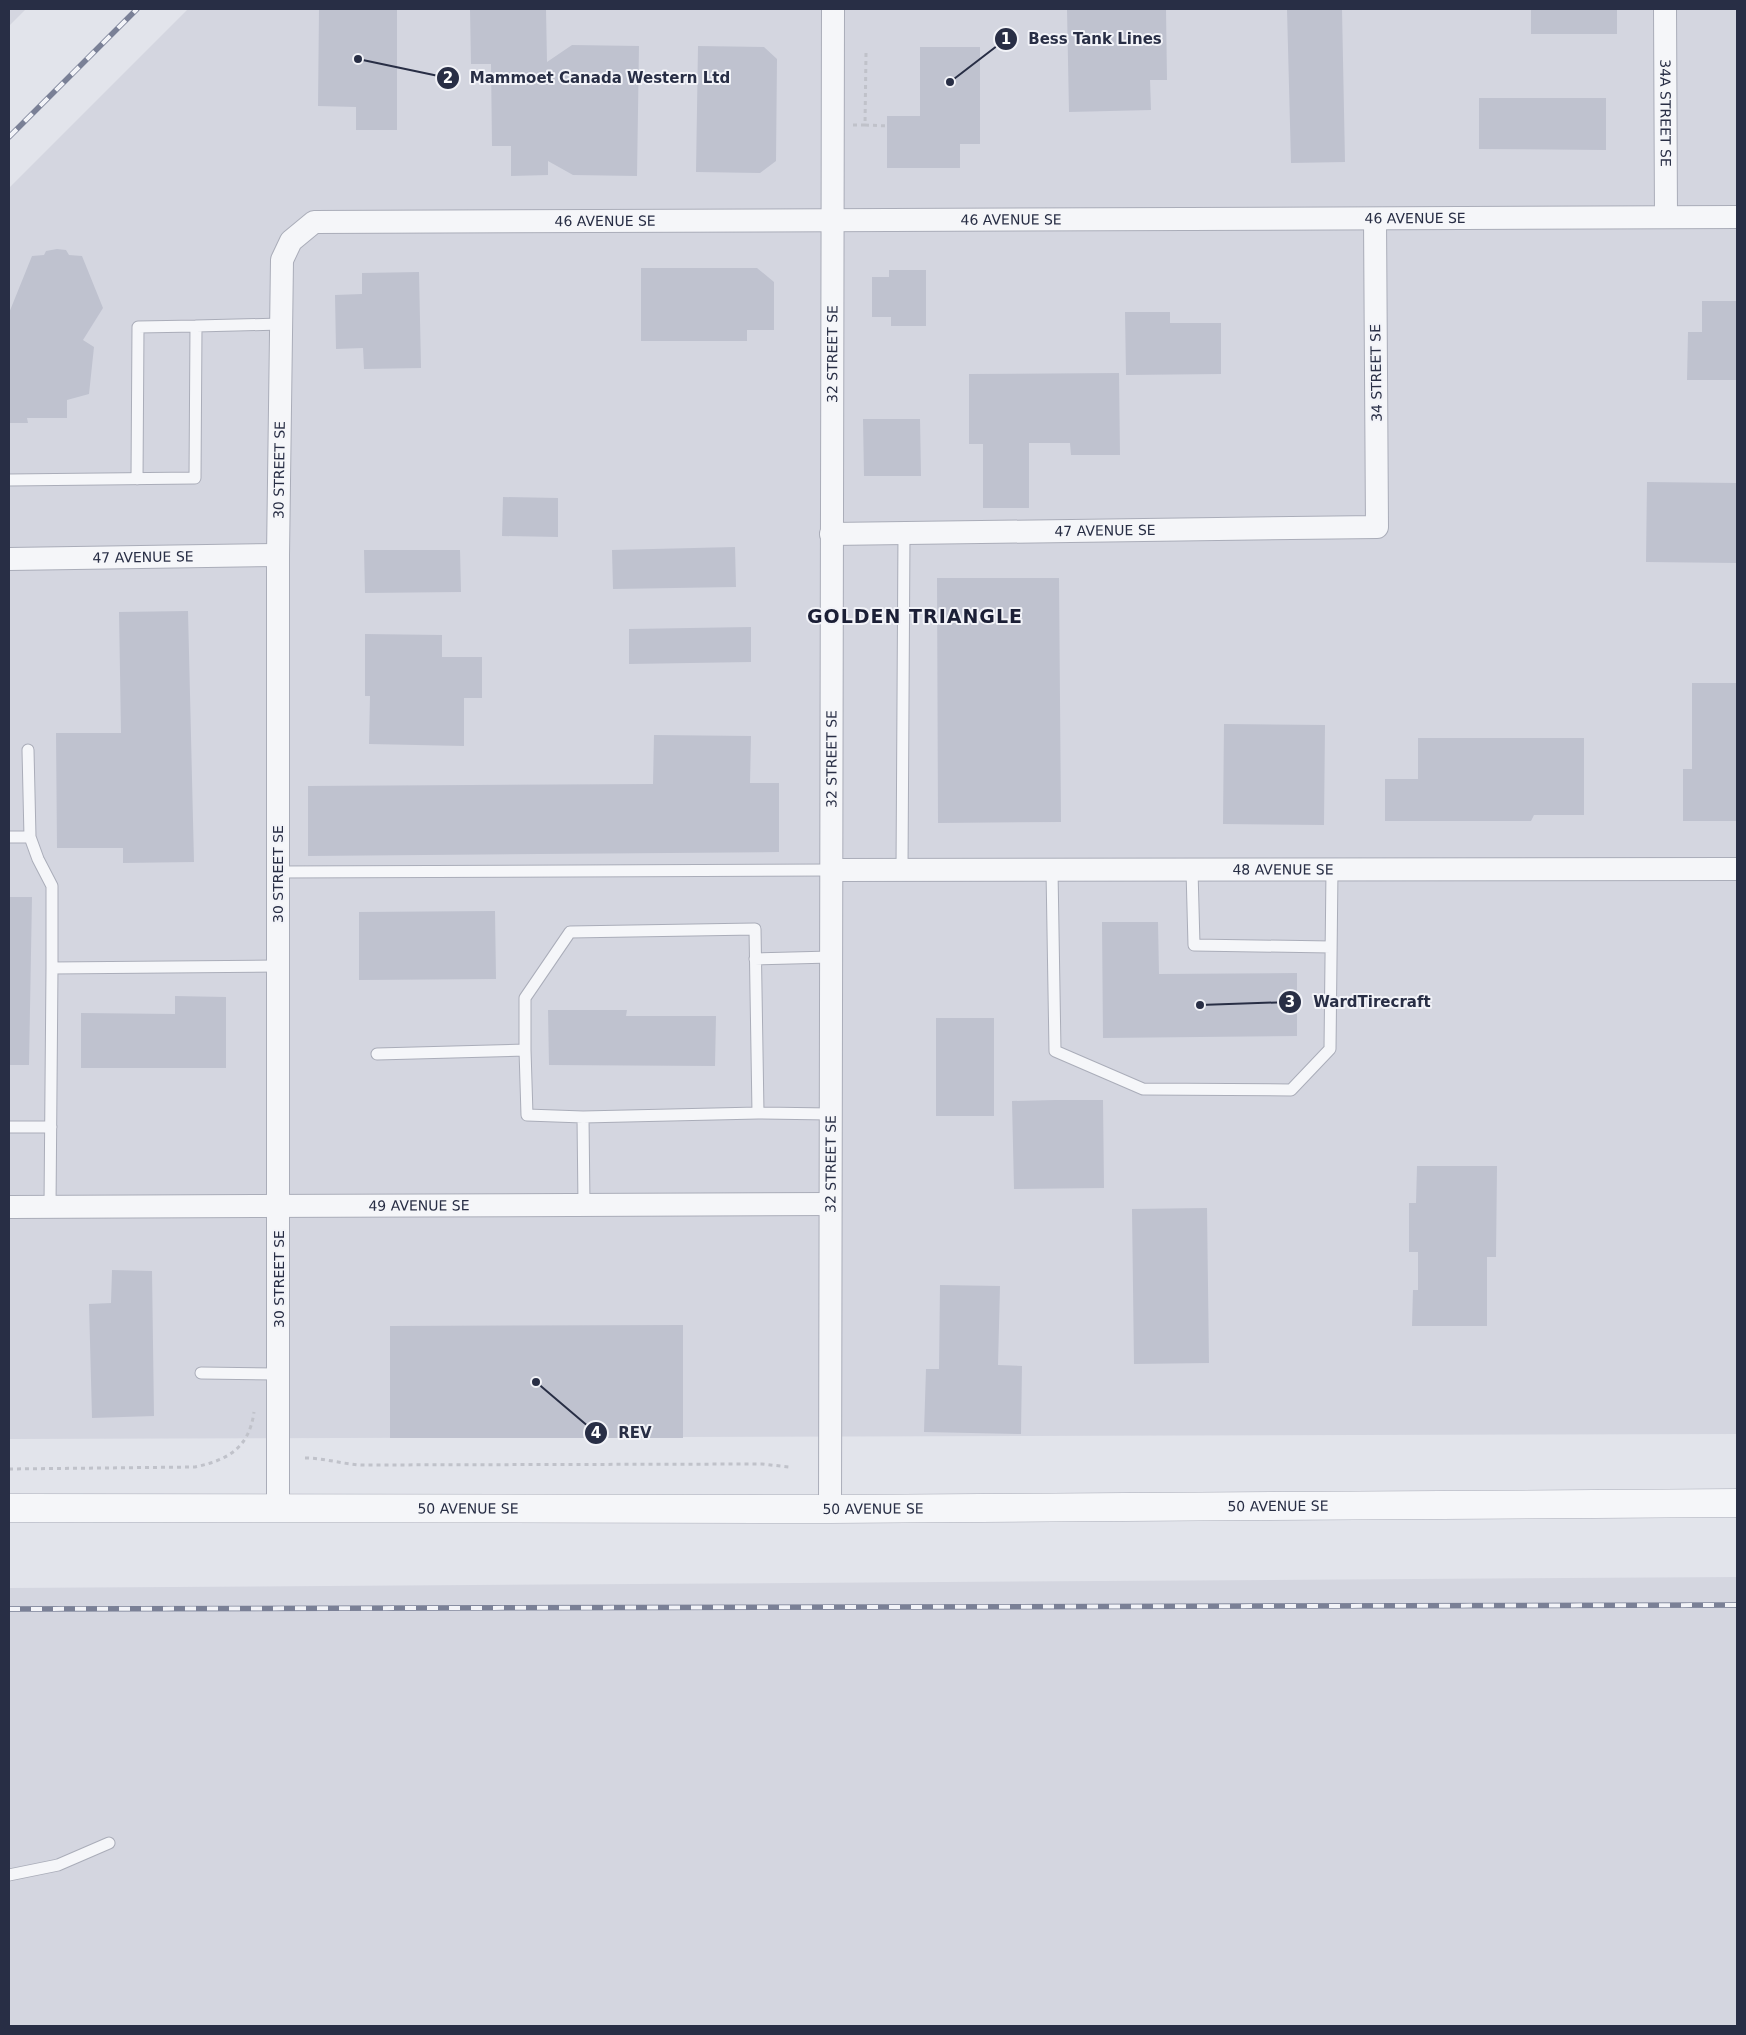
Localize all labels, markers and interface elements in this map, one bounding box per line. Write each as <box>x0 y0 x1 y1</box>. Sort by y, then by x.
callout: Bess Tank Lines <box>993 24 1172 54</box>
text: 1 <box>1001 30 1011 48</box>
text: Bess Tank Lines <box>1028 30 1162 48</box>
street label: 34A STREET SE <box>1657 59 1674 167</box>
callout: Mammoet Canada Western Ltd <box>435 63 741 93</box>
text: 2 <box>443 69 453 87</box>
text: Mammoet Canada Western Ltd <box>470 69 730 87</box>
street label: 46 AVENUE SE <box>1364 210 1466 226</box>
street label: 46 AVENUE SE <box>960 211 1062 228</box>
street label: 46 AVENUE SE <box>554 213 656 229</box>
street label: 32 STREET SE <box>824 305 840 403</box>
street label: 34 STREET SE <box>1367 324 1385 422</box>
street label: 30 STREET SE <box>270 421 288 519</box>
street label: 47 AVENUE SE <box>1054 522 1156 539</box>
street label: 47 AVENUE SE <box>92 548 194 566</box>
district label: GOLDEN TRIANGLE <box>807 605 1023 627</box>
street label: 32 STREET SE <box>823 710 840 808</box>
street label: 30 STREET SE <box>270 825 286 923</box>
street label: 48 AVENUE SE <box>1232 861 1334 878</box>
callout: WardTirecraft <box>1278 987 1440 1017</box>
text: 3 <box>1285 993 1295 1011</box>
text: WardTirecraft <box>1313 993 1431 1011</box>
street label: 32 STREET SE <box>823 1115 839 1213</box>
street label: 49 AVENUE SE <box>368 1197 470 1214</box>
street label: 30 STREET SE <box>271 1230 287 1328</box>
callout: REV <box>583 1418 662 1448</box>
text: 4 <box>591 1424 601 1442</box>
text: REV <box>618 1424 652 1442</box>
street label: 50 AVENUE SE <box>1227 1498 1329 1514</box>
street label: 50 AVENUE SE <box>417 1500 519 1517</box>
street label: 50 AVENUE SE <box>822 1500 924 1517</box>

